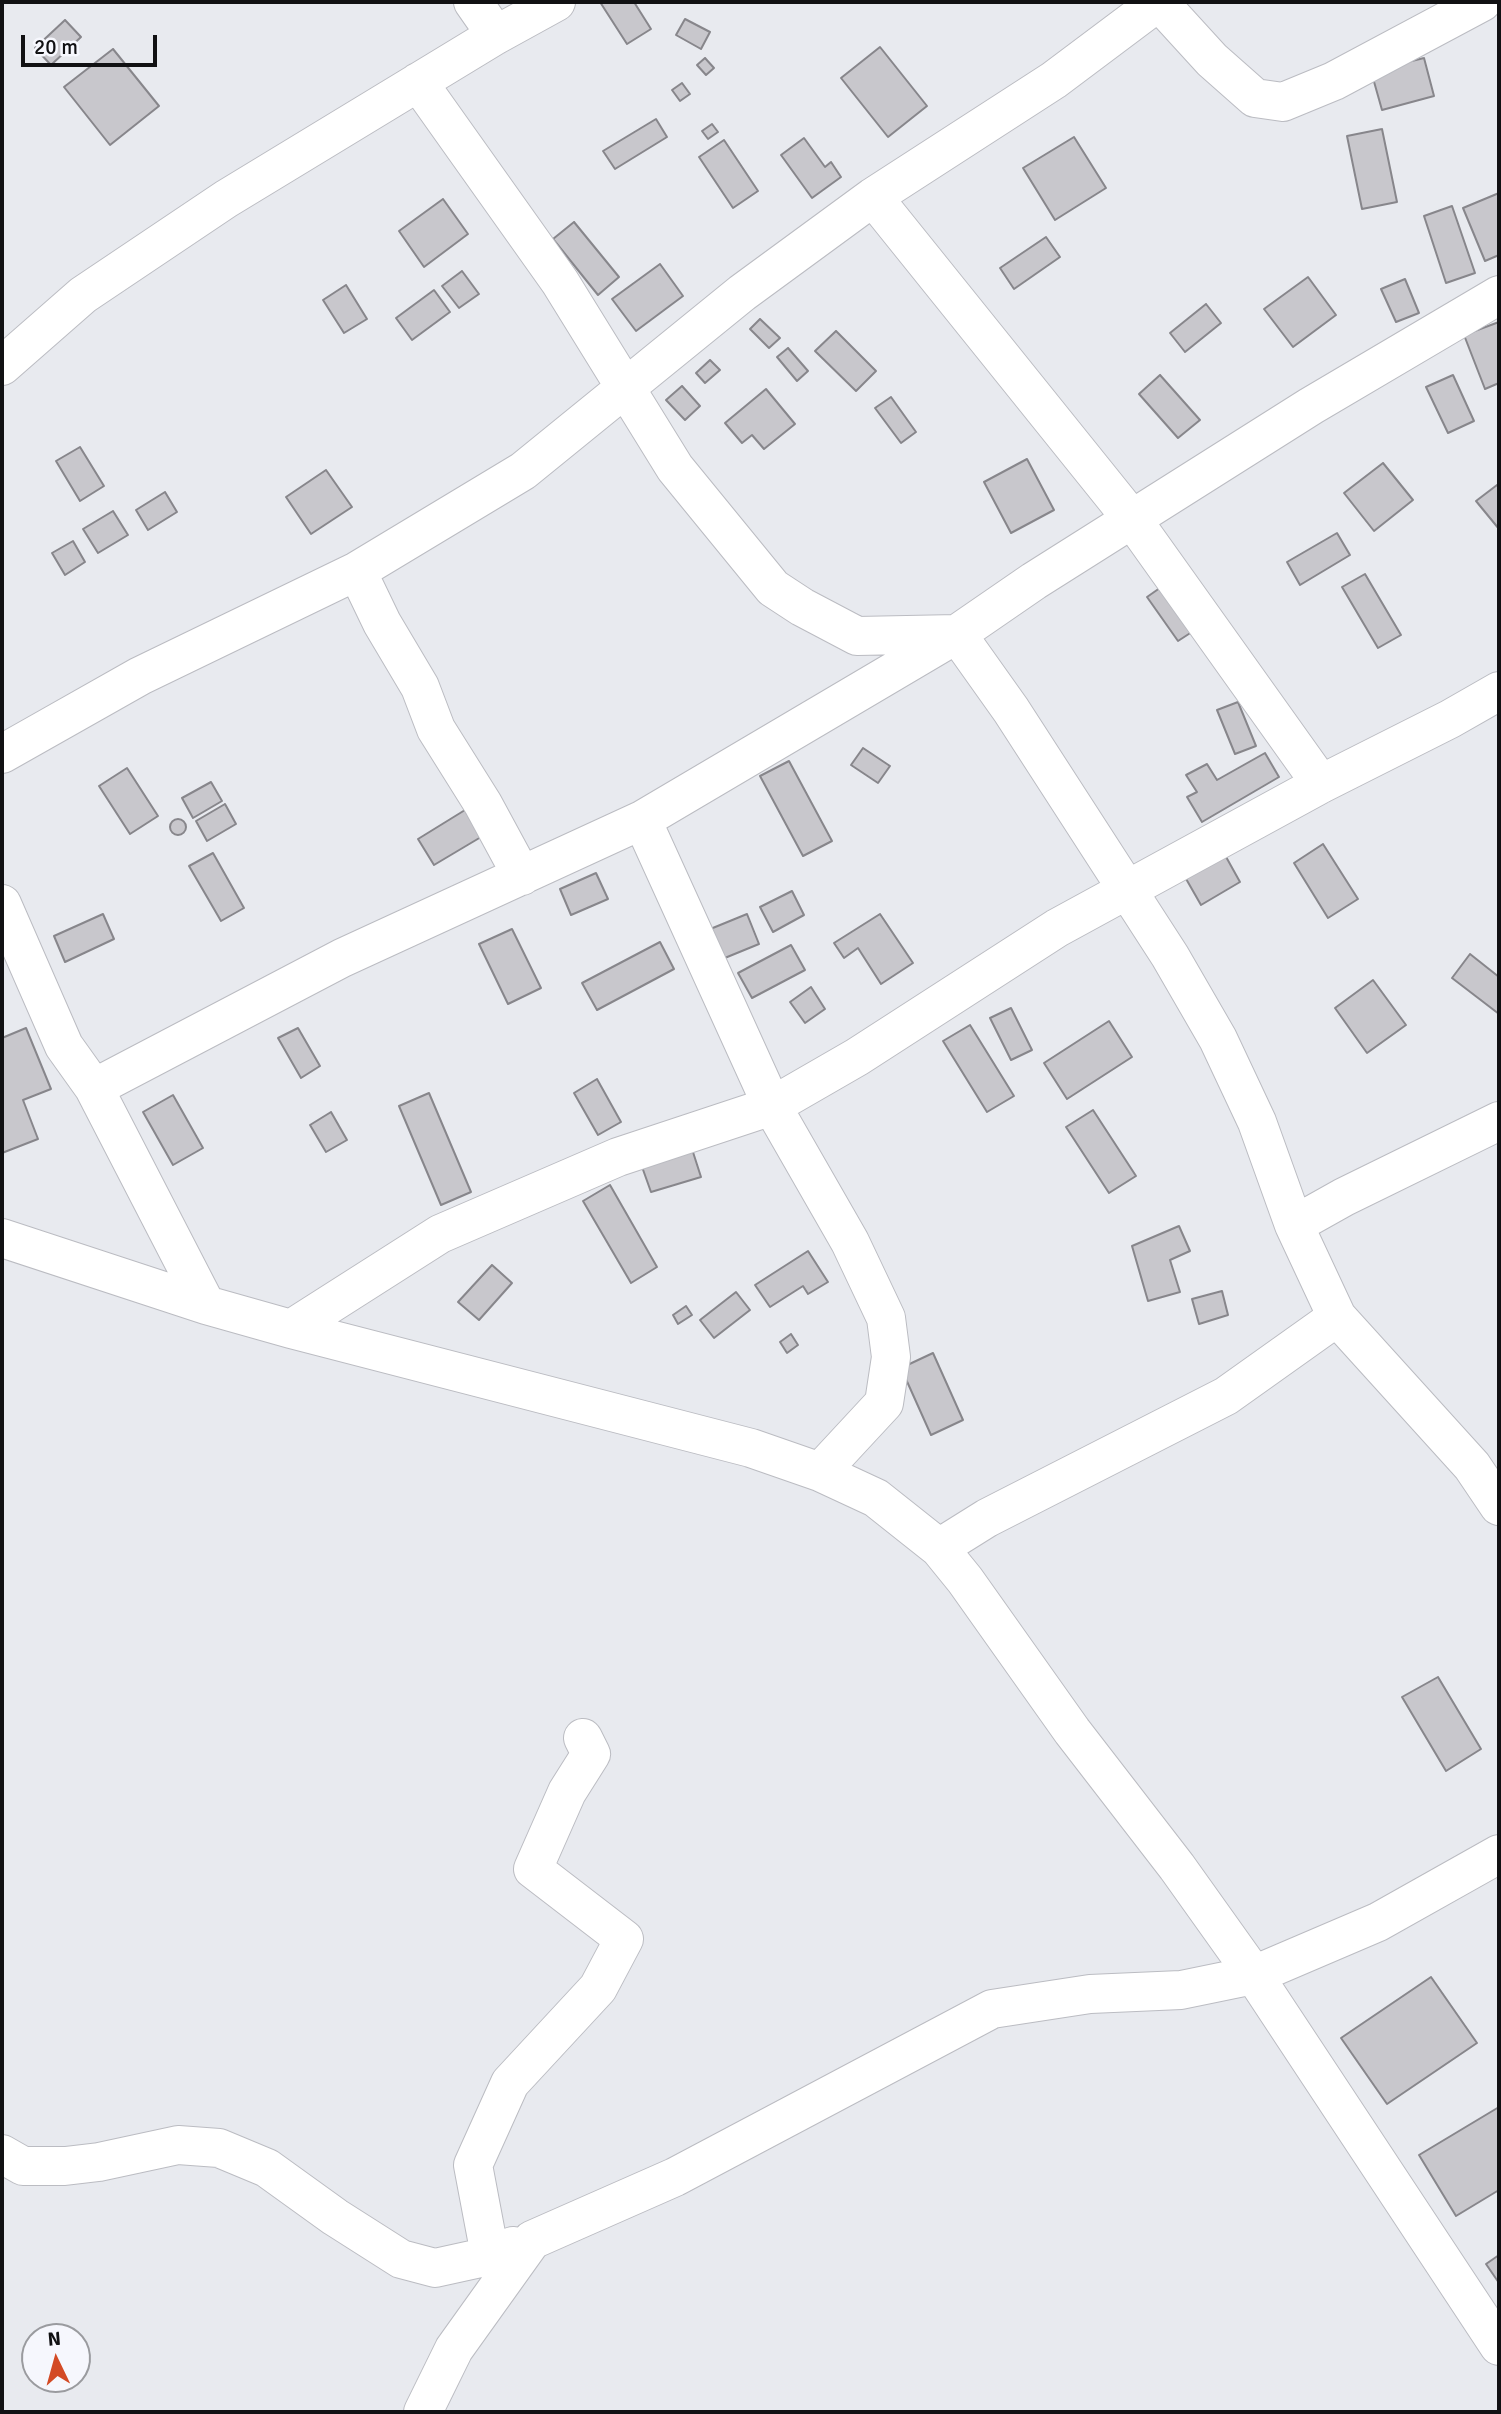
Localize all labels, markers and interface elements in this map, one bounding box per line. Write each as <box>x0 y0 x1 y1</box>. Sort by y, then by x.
scale bar <box>24 21 161 65</box>
text: 20 m <box>34 34 78 60</box>
north arrow <box>21 2323 91 2393</box>
text: N <box>47 2327 62 2352</box>

